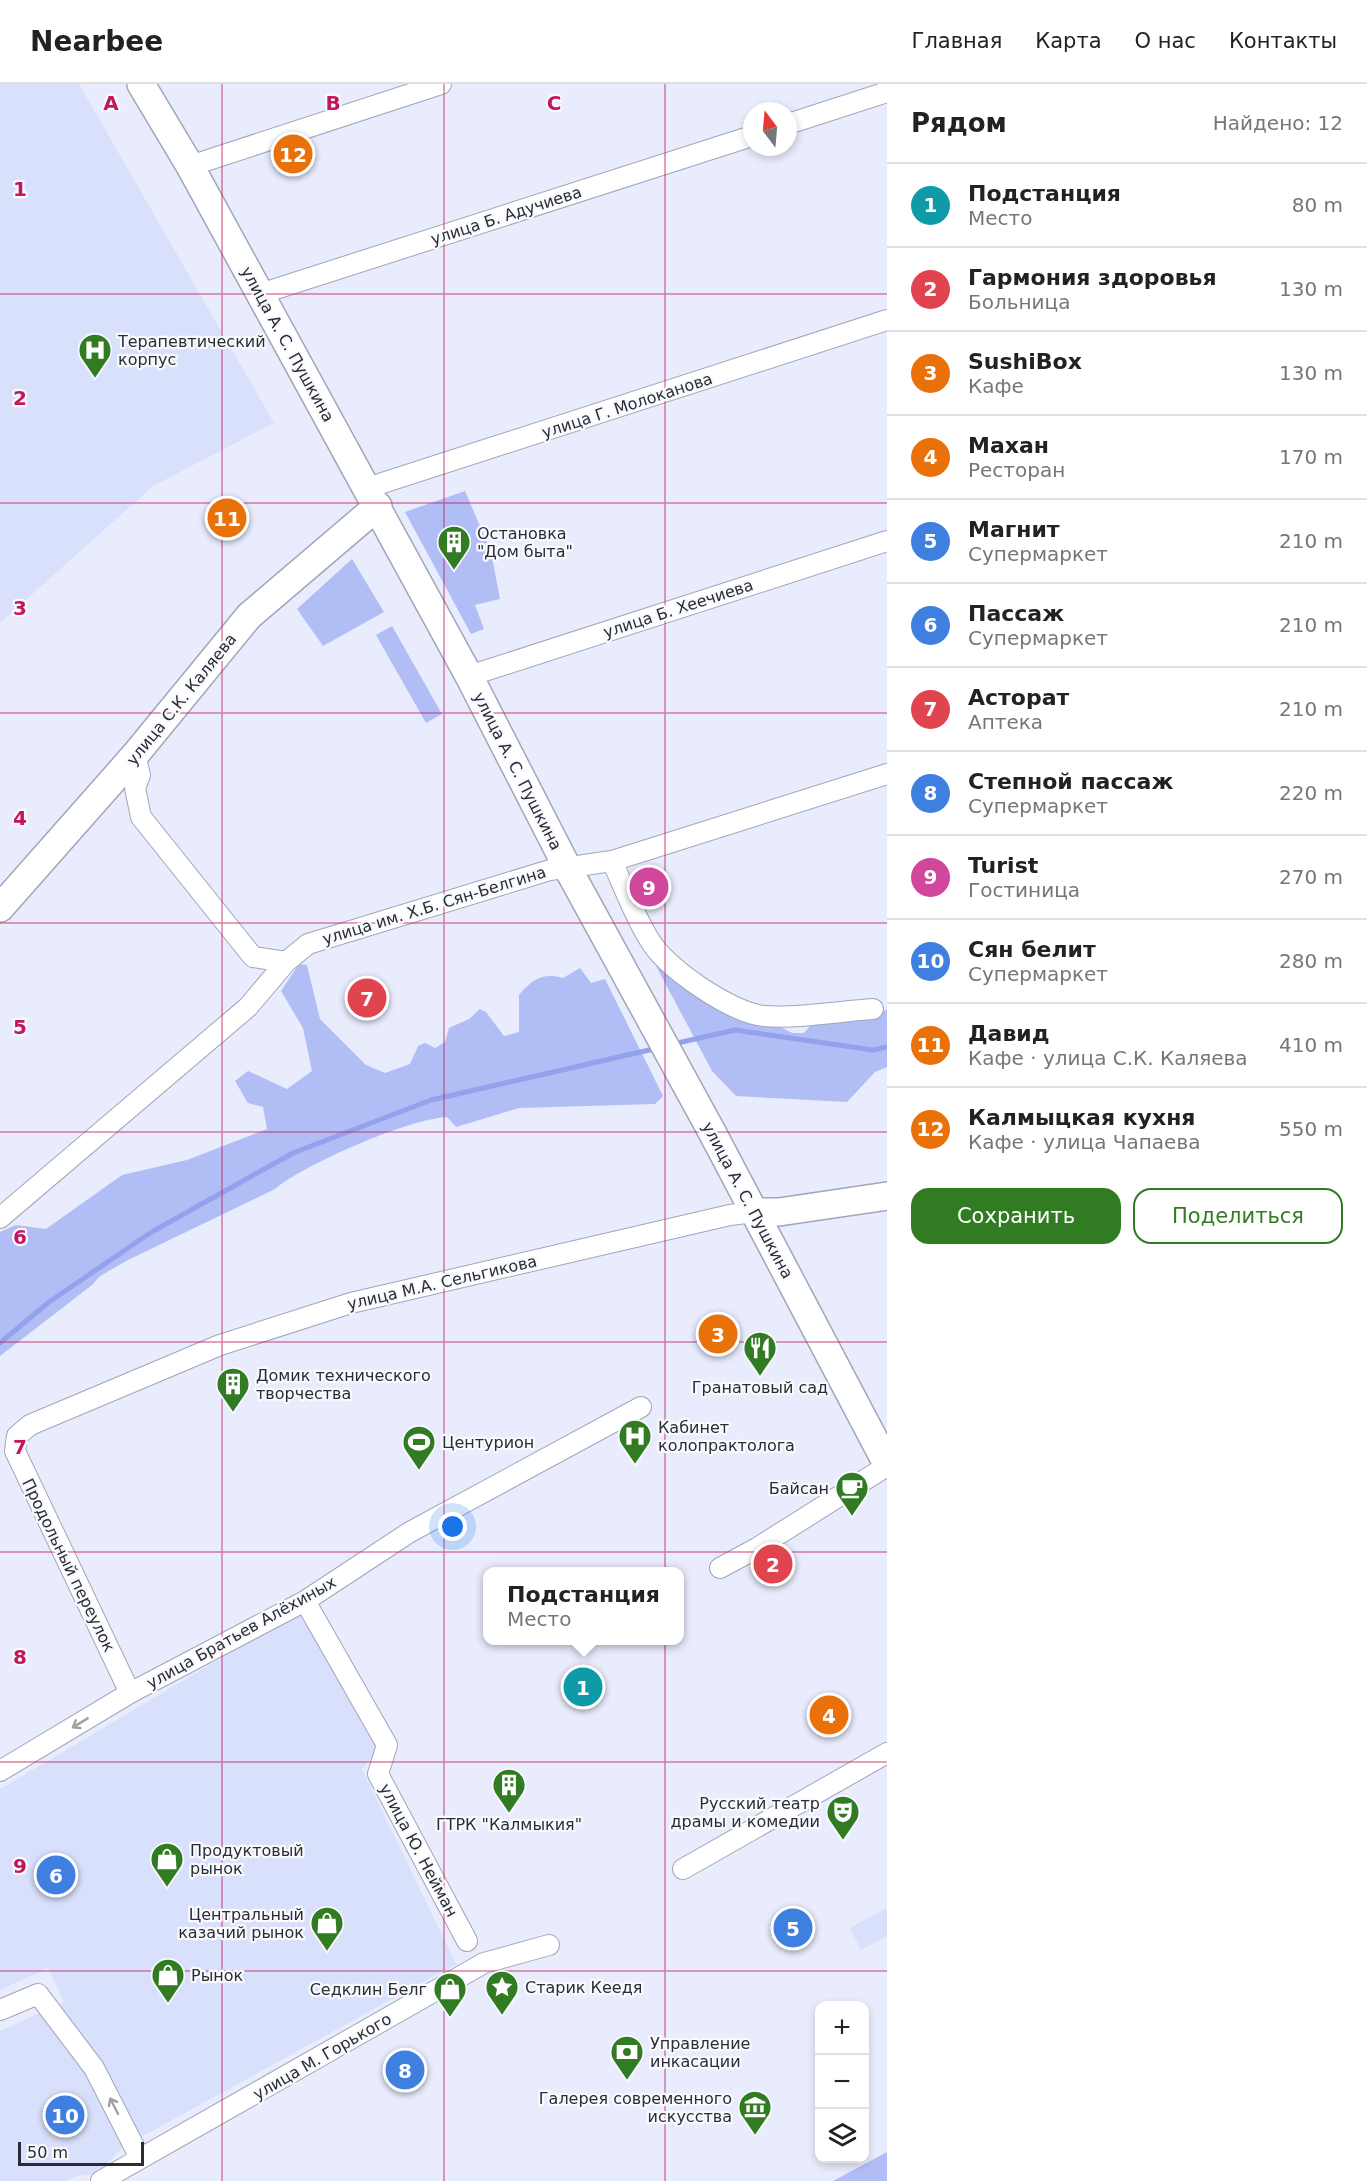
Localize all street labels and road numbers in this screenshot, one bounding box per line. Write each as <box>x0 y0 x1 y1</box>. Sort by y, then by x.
street label: улица Б. Адучиева <box>428 182 584 249</box>
street label: улица А. С. Пушкина <box>237 263 338 425</box>
street label: улица Г. Молоканова <box>539 369 715 442</box>
street label: улица Б. Хеечиева <box>601 575 756 642</box>
street label: улица С.К. Каляева <box>122 630 240 769</box>
street label: улица А. С. Пушкина <box>469 689 566 853</box>
street label: улица им. Х.Б. Сян-Белгина <box>320 862 548 949</box>
street label: улица А. С. Пушкина <box>698 1119 797 1282</box>
street label: улица М.А. Сельгикова <box>345 1251 539 1314</box>
street label: Продольный переулок <box>18 1475 119 1655</box>
street label: улица Братьев Алёхиных <box>143 1572 339 1692</box>
street label: улица Ю. Нейман <box>375 1780 462 1920</box>
street label: улица М. Горького <box>250 2009 395 2104</box>

